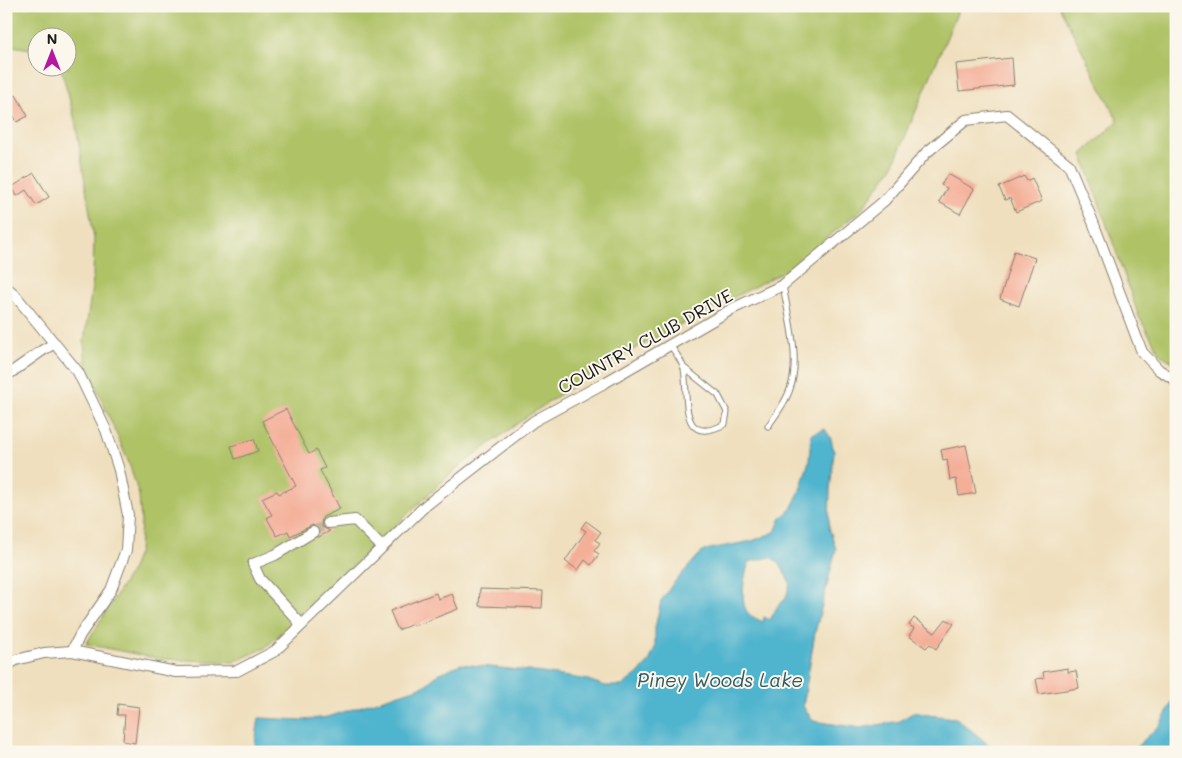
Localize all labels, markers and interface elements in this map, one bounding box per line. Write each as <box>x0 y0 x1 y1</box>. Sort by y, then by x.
north arrow <box>28 28 78 78</box>
text: N <box>47 29 57 48</box>
street label: COUNTRY CLUB DRIVE <box>553 283 737 399</box>
water label: Piney Woods Lake <box>637 667 803 692</box>

